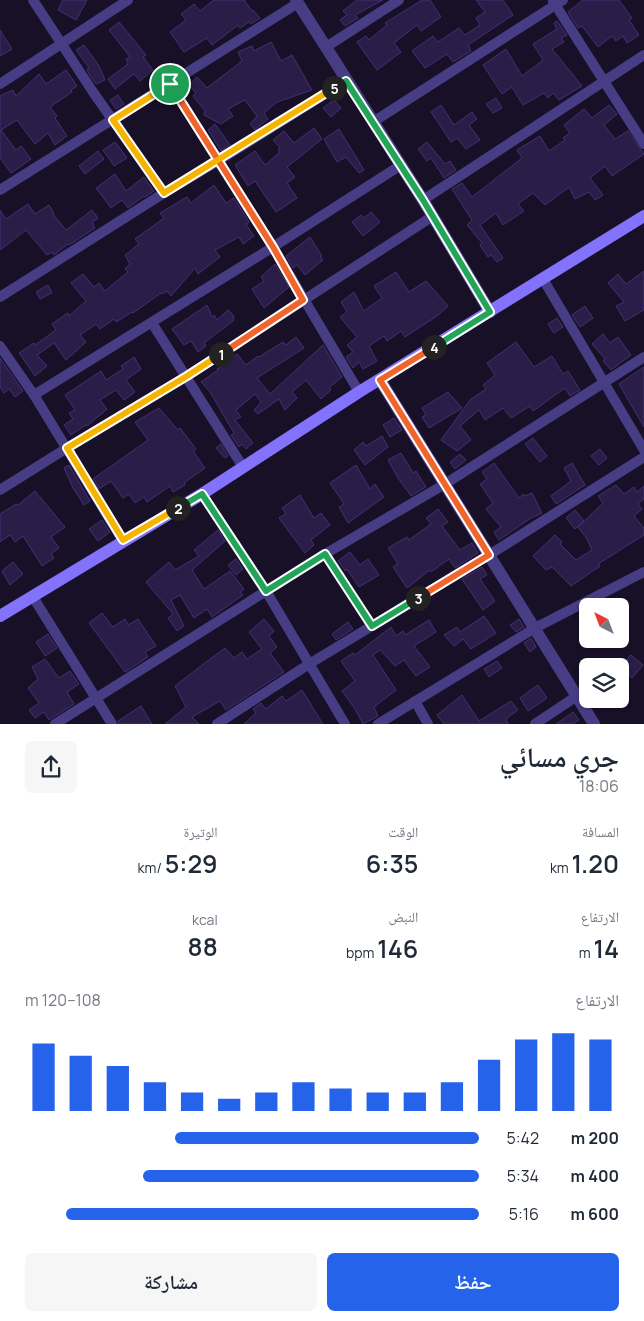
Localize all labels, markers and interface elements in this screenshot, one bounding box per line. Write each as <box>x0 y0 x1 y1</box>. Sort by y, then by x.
pin <box>149 63 191 105</box>
icon: arrive <box>156 70 184 98</box>
pin: 5 <box>322 76 346 100</box>
text: 5 <box>330 79 339 98</box>
pin: 4 <box>422 334 446 360</box>
text: 4 <box>430 338 439 357</box>
pin: 1 <box>208 342 234 366</box>
text: 1 <box>218 345 225 364</box>
pin: 2 <box>166 496 190 520</box>
text: 2 <box>174 499 183 518</box>
pin: 3 <box>406 586 430 610</box>
text: 3 <box>414 589 423 608</box>
north arrow <box>579 598 629 648</box>
map controls <box>579 598 629 708</box>
button: layers <box>579 658 629 708</box>
text: جري مسائي <box>500 737 619 775</box>
button: share <box>25 741 77 793</box>
text: 18:06 <box>579 775 619 797</box>
text: الوتيرة <box>184 822 218 841</box>
text: الوقت <box>388 822 418 841</box>
text: المسافة <box>582 822 619 841</box>
text: 5:29 <box>165 846 218 881</box>
text: 6:35 <box>366 846 418 881</box>
text: 1.20 <box>572 846 619 881</box>
text: /km <box>138 858 165 877</box>
text: km <box>550 858 572 877</box>
text: النبض <box>388 907 418 926</box>
text: الارتفاع <box>581 907 619 926</box>
text: kcal <box>192 910 218 929</box>
text: 88 <box>188 929 218 964</box>
text: 146 <box>377 931 418 966</box>
text: 14 <box>593 931 619 966</box>
text: bpm <box>346 943 377 962</box>
text: m <box>579 943 593 962</box>
text: 108–120 m <box>25 989 101 1011</box>
text: الارتفاع <box>575 989 619 1011</box>
text: 5:42 <box>506 1127 539 1149</box>
text: 200 m <box>571 1127 619 1149</box>
text: 5:34 <box>507 1165 539 1187</box>
text: 400 m <box>571 1165 619 1187</box>
text: 5:16 <box>509 1203 539 1225</box>
text: 600 m <box>570 1203 619 1225</box>
button: مشاركة <box>25 1253 317 1311</box>
button: حفظ <box>327 1253 619 1311</box>

